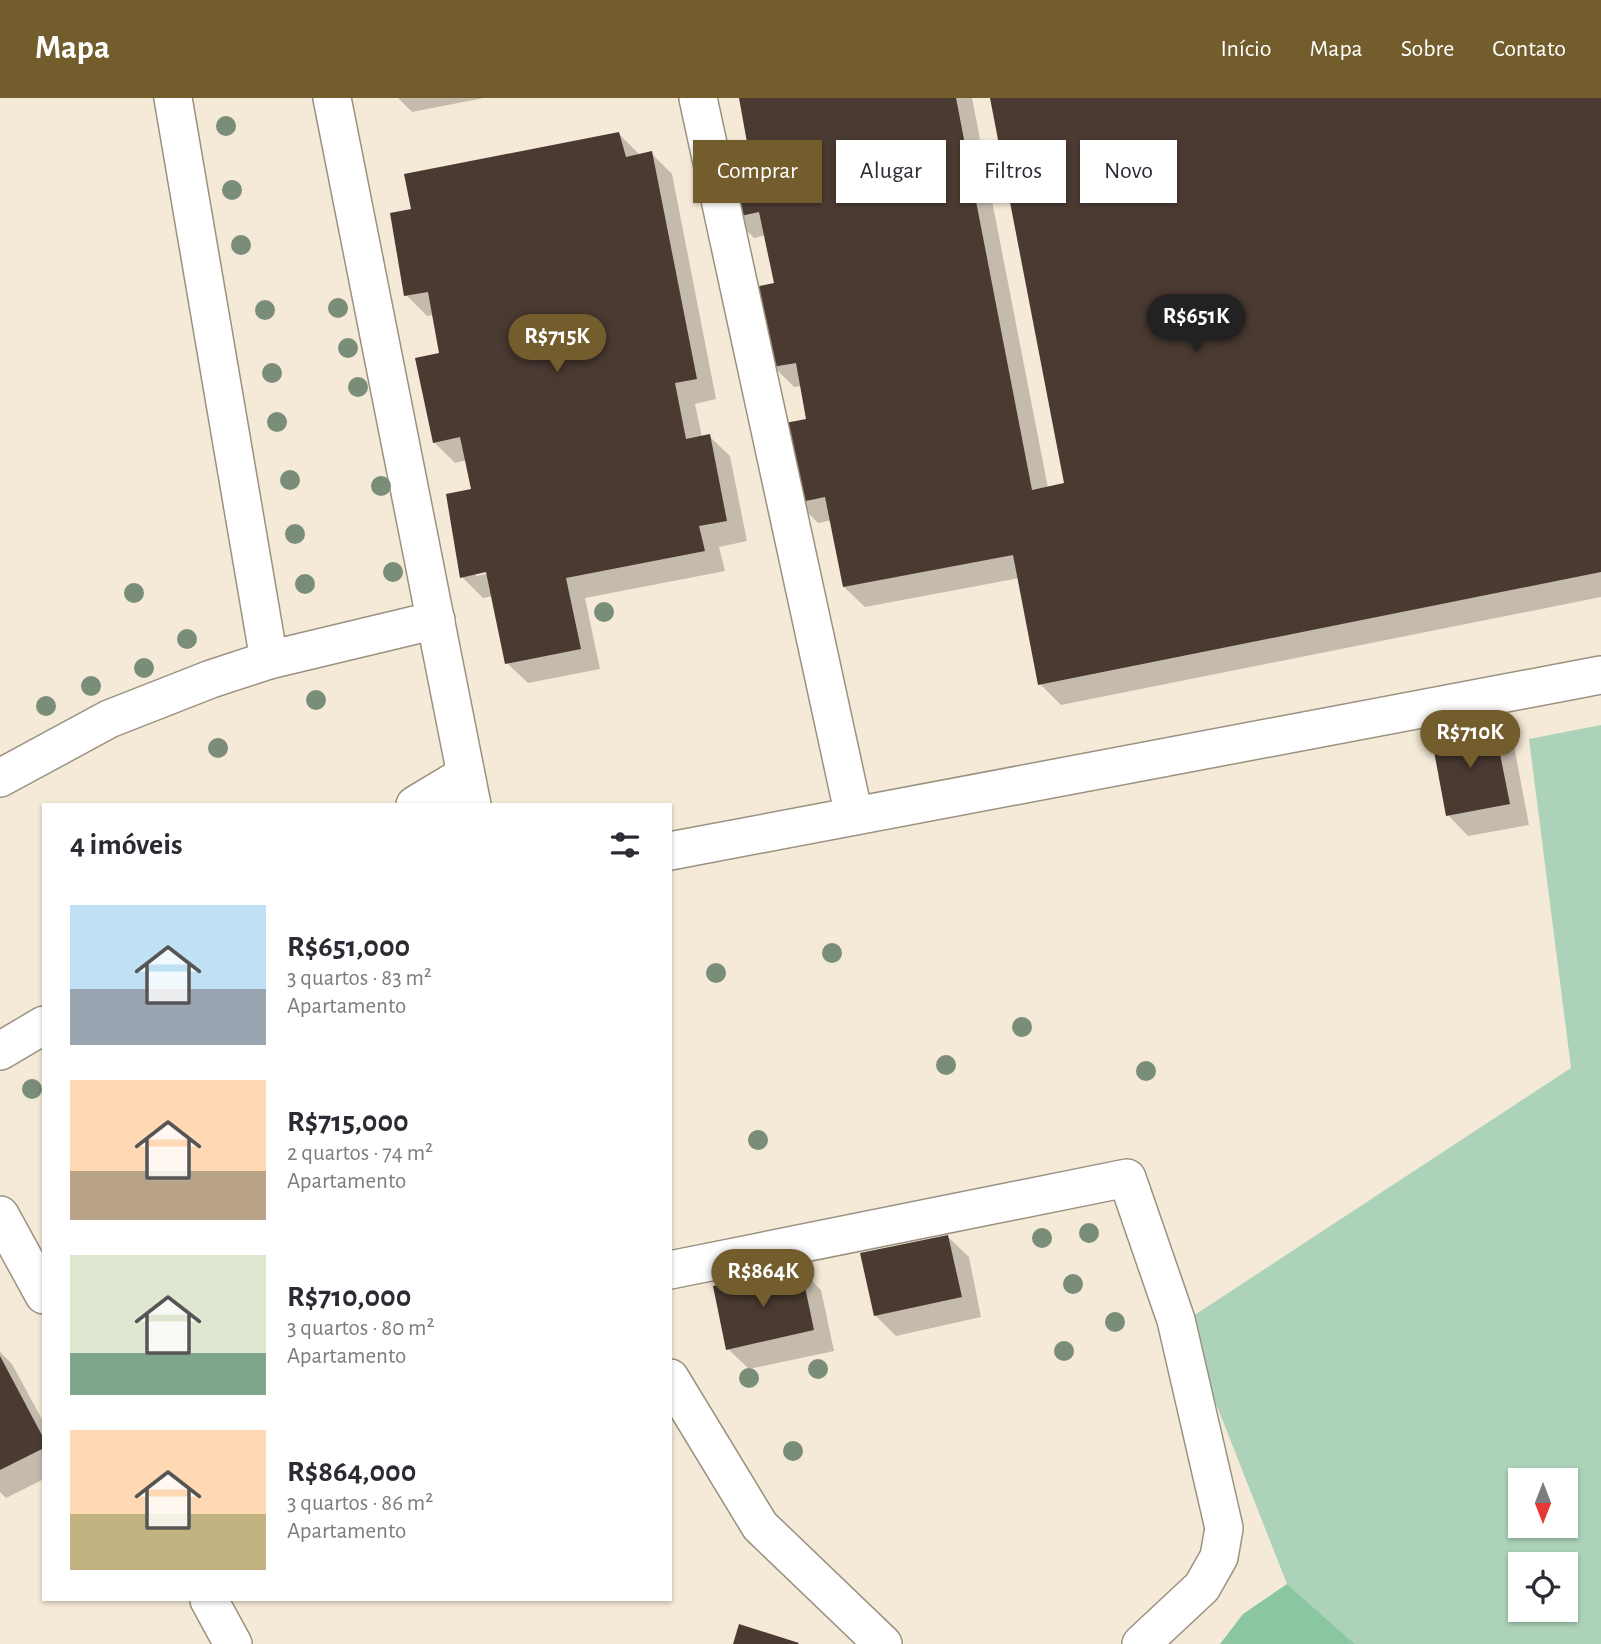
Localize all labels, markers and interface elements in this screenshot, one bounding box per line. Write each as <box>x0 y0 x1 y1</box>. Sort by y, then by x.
text: Mapa <box>35 32 110 65</box>
text: Início <box>1220 37 1272 61</box>
text: Mapa <box>1310 37 1363 61</box>
text: Sobre <box>1401 37 1454 61</box>
text: Contato <box>1492 37 1566 61</box>
chip: Comprar <box>693 140 822 203</box>
chip: Alugar <box>836 140 946 203</box>
chip: Filtros <box>960 140 1066 203</box>
chip: Novo <box>1080 140 1177 203</box>
pin: R$651K <box>1139 294 1253 354</box>
text: R$651K <box>1163 305 1229 328</box>
pin: R$715K <box>500 314 614 374</box>
text: R$715K <box>524 325 590 348</box>
pin: R$710K <box>1413 710 1527 770</box>
text: R$710K <box>1436 721 1504 744</box>
icon: filters <box>606 826 644 864</box>
text: 4 imóveis <box>70 830 183 860</box>
text: R$651,000 <box>287 932 410 962</box>
icon: home <box>126 933 210 1017</box>
text: 3 quartos · 83 m² <box>287 967 432 990</box>
text: Apartamento <box>287 995 406 1018</box>
text: R$715,000 <box>287 1107 409 1137</box>
icon: home <box>126 1108 210 1192</box>
text: 2 quartos · 74 m² <box>287 1142 433 1165</box>
text: Apartamento <box>287 1170 406 1193</box>
pin: R$864K <box>706 1250 820 1309</box>
text: R$864K <box>727 1260 799 1283</box>
text: R$710,000 <box>287 1282 411 1312</box>
icon: home <box>126 1283 210 1367</box>
text: 3 quartos · 80 m² <box>287 1317 435 1340</box>
text: Apartamento <box>287 1345 406 1368</box>
text: R$864,000 <box>287 1457 416 1487</box>
icon: home <box>126 1458 210 1542</box>
north arrow <box>1508 1468 1578 1538</box>
map controls <box>1508 1468 1578 1622</box>
text: 3 quartos · 86 m² <box>287 1492 433 1515</box>
text: Apartamento <box>287 1520 406 1543</box>
button: locate <box>1508 1552 1578 1622</box>

